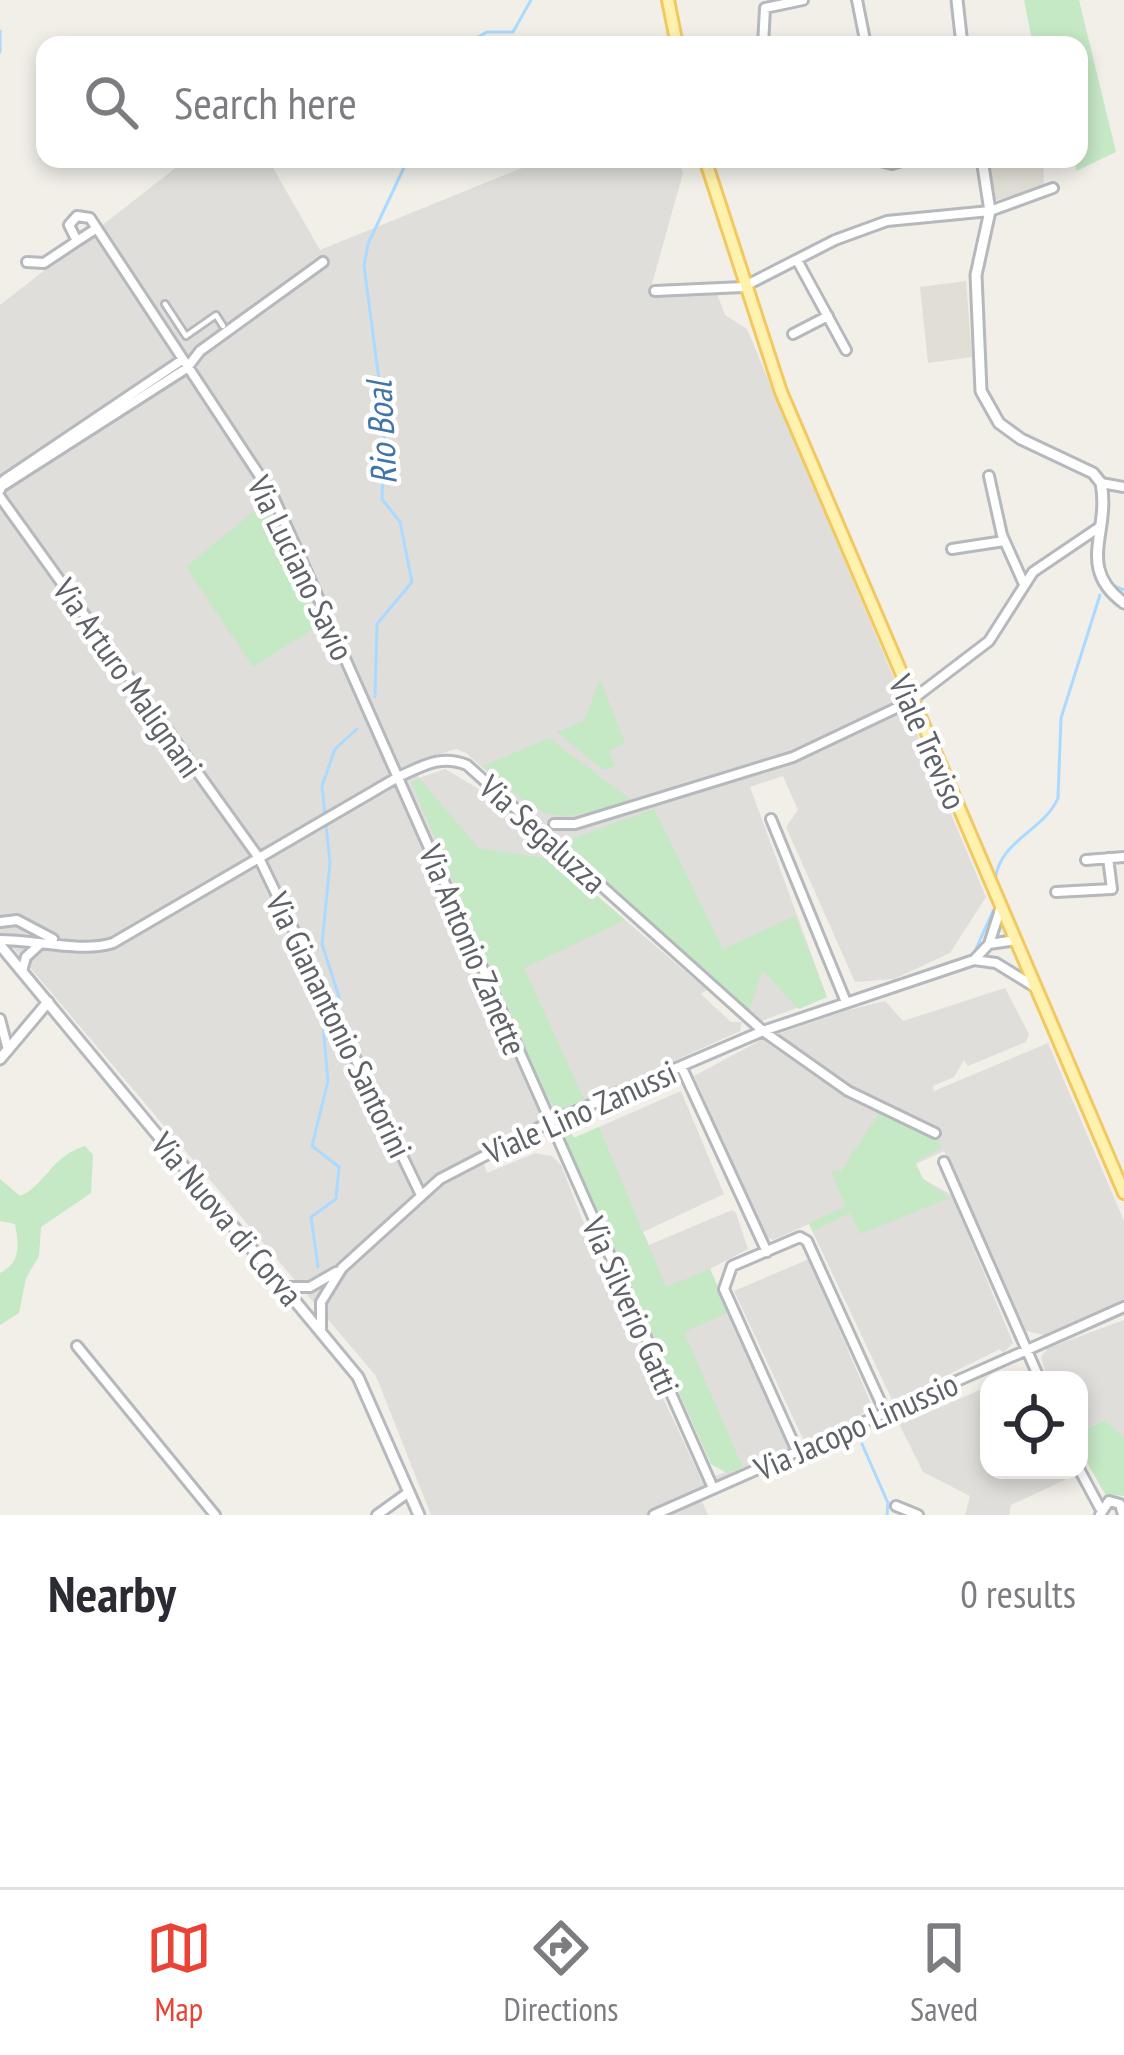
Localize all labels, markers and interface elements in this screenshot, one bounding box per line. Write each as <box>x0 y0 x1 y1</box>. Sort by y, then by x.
search box <box>36 36 1088 168</box>
icon: search <box>78 69 144 135</box>
text: Search here <box>174 73 357 131</box>
water label: Rio Boal <box>354 376 407 486</box>
street label: Via Luciano Savio <box>238 468 365 667</box>
street label: Via Arturo Malignani <box>43 569 213 786</box>
street label: Viale Treviso <box>879 667 977 816</box>
street label: Via Segaluzza <box>470 765 616 902</box>
street label: Via Antonio Zanette <box>410 837 537 1061</box>
street label: Via Gianantonio Santorini <box>256 884 422 1165</box>
street label: Viale Lino Zanussi <box>476 1050 682 1173</box>
street label: Via Nuova di Corva <box>142 1122 312 1314</box>
street label: Via Silverio Gatti <box>573 1209 690 1401</box>
street label: Via Jacopo Linussio <box>746 1362 964 1490</box>
map controls <box>980 1371 1088 1479</box>
button: locate <box>980 1371 1088 1479</box>
text: Nearby <box>48 1560 176 1626</box>
text: 0 results <box>960 1568 1076 1619</box>
tab: Map <box>146 1915 212 2030</box>
tab: Directions <box>504 1915 618 2030</box>
tab: Saved <box>910 1915 978 2030</box>

